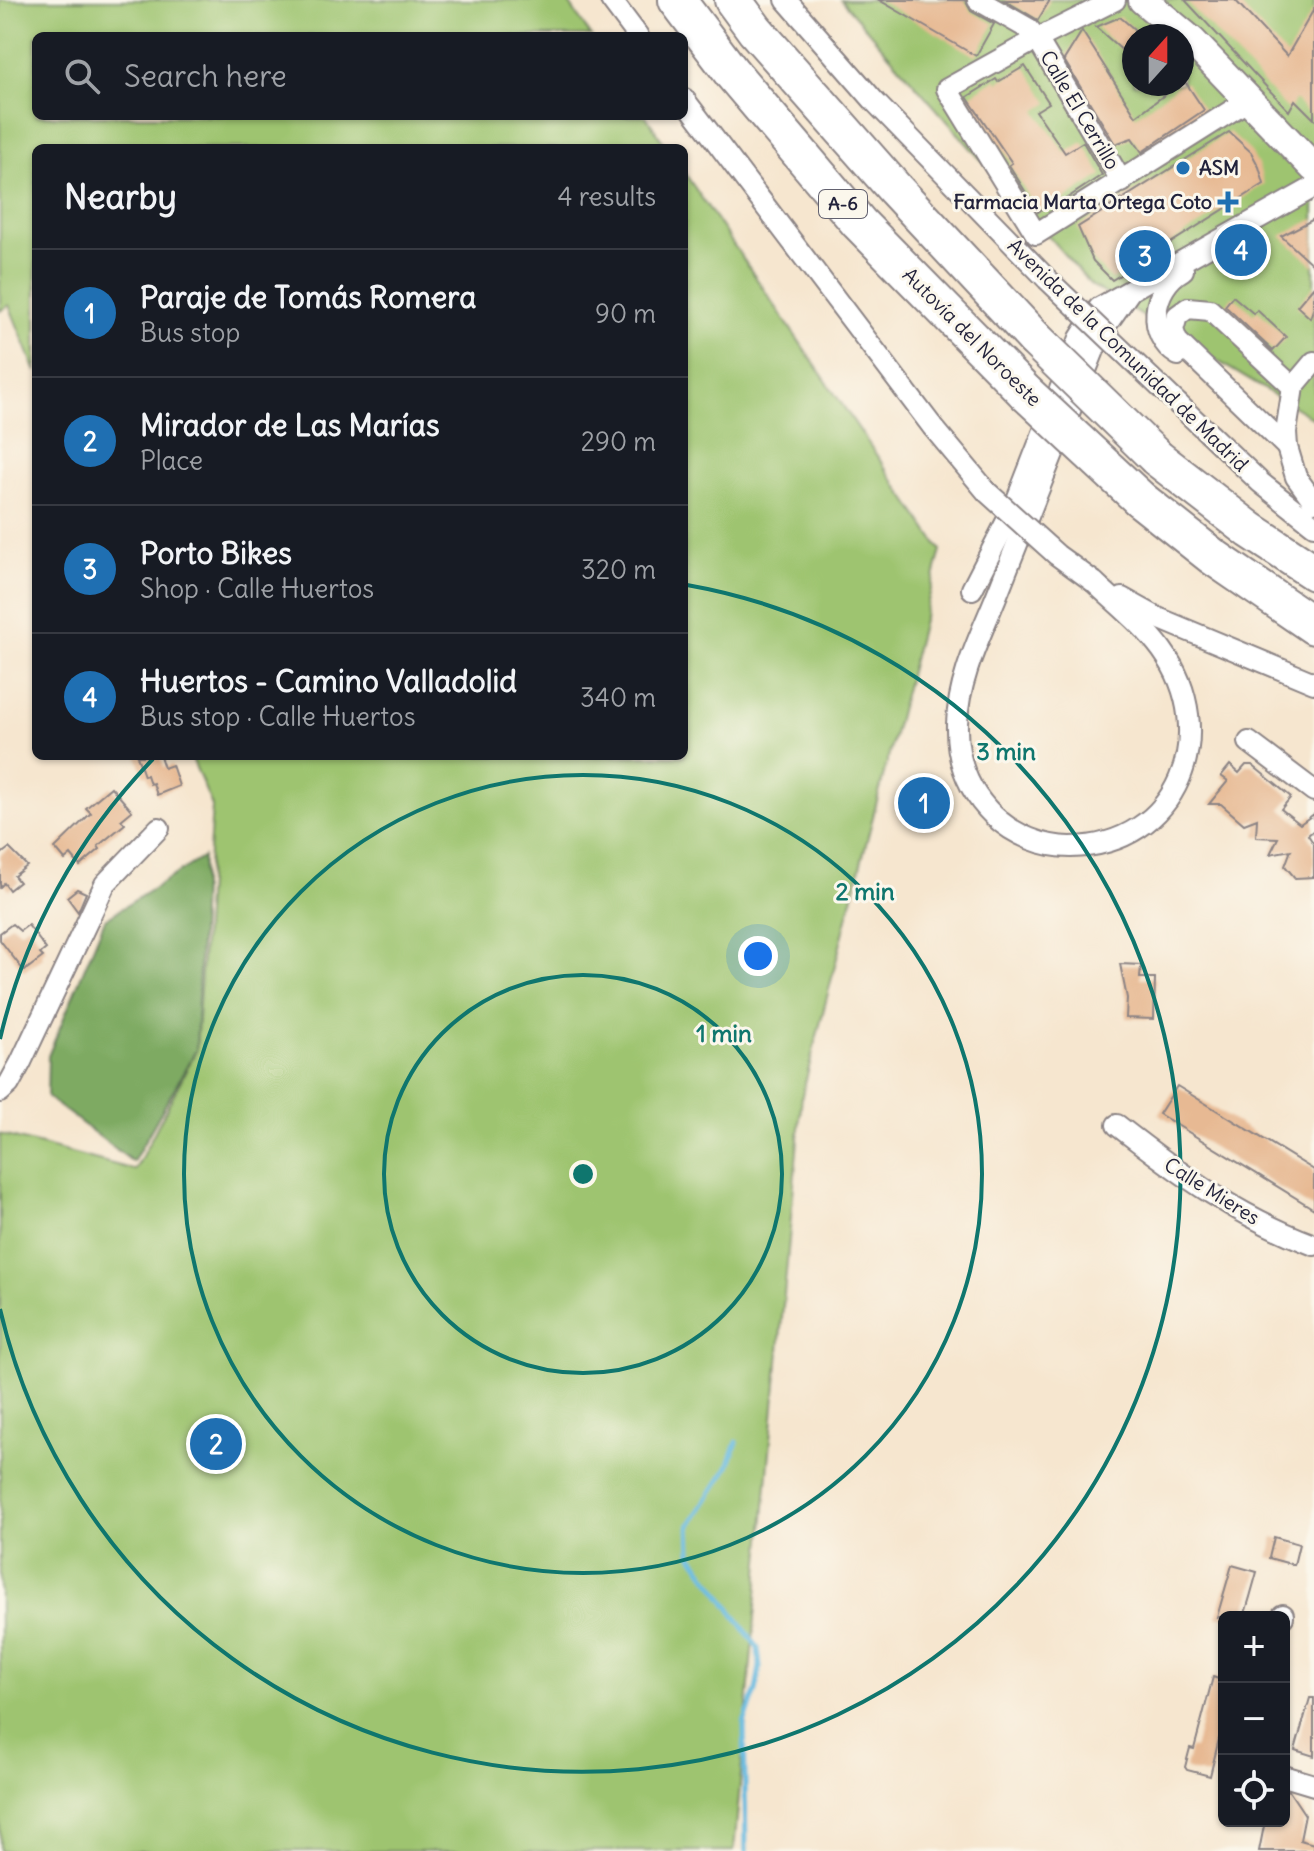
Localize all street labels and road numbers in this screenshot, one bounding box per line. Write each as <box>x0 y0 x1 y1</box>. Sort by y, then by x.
street label: Calle El Cerrillo <box>1035 46 1126 174</box>
road number: A-6 <box>819 190 867 218</box>
street label: Avenida de la Comunidad de Madrid <box>1003 233 1254 477</box>
street label: Autovía del Noroeste <box>898 262 1047 411</box>
street label: Calle Mieres <box>1160 1151 1265 1230</box>

